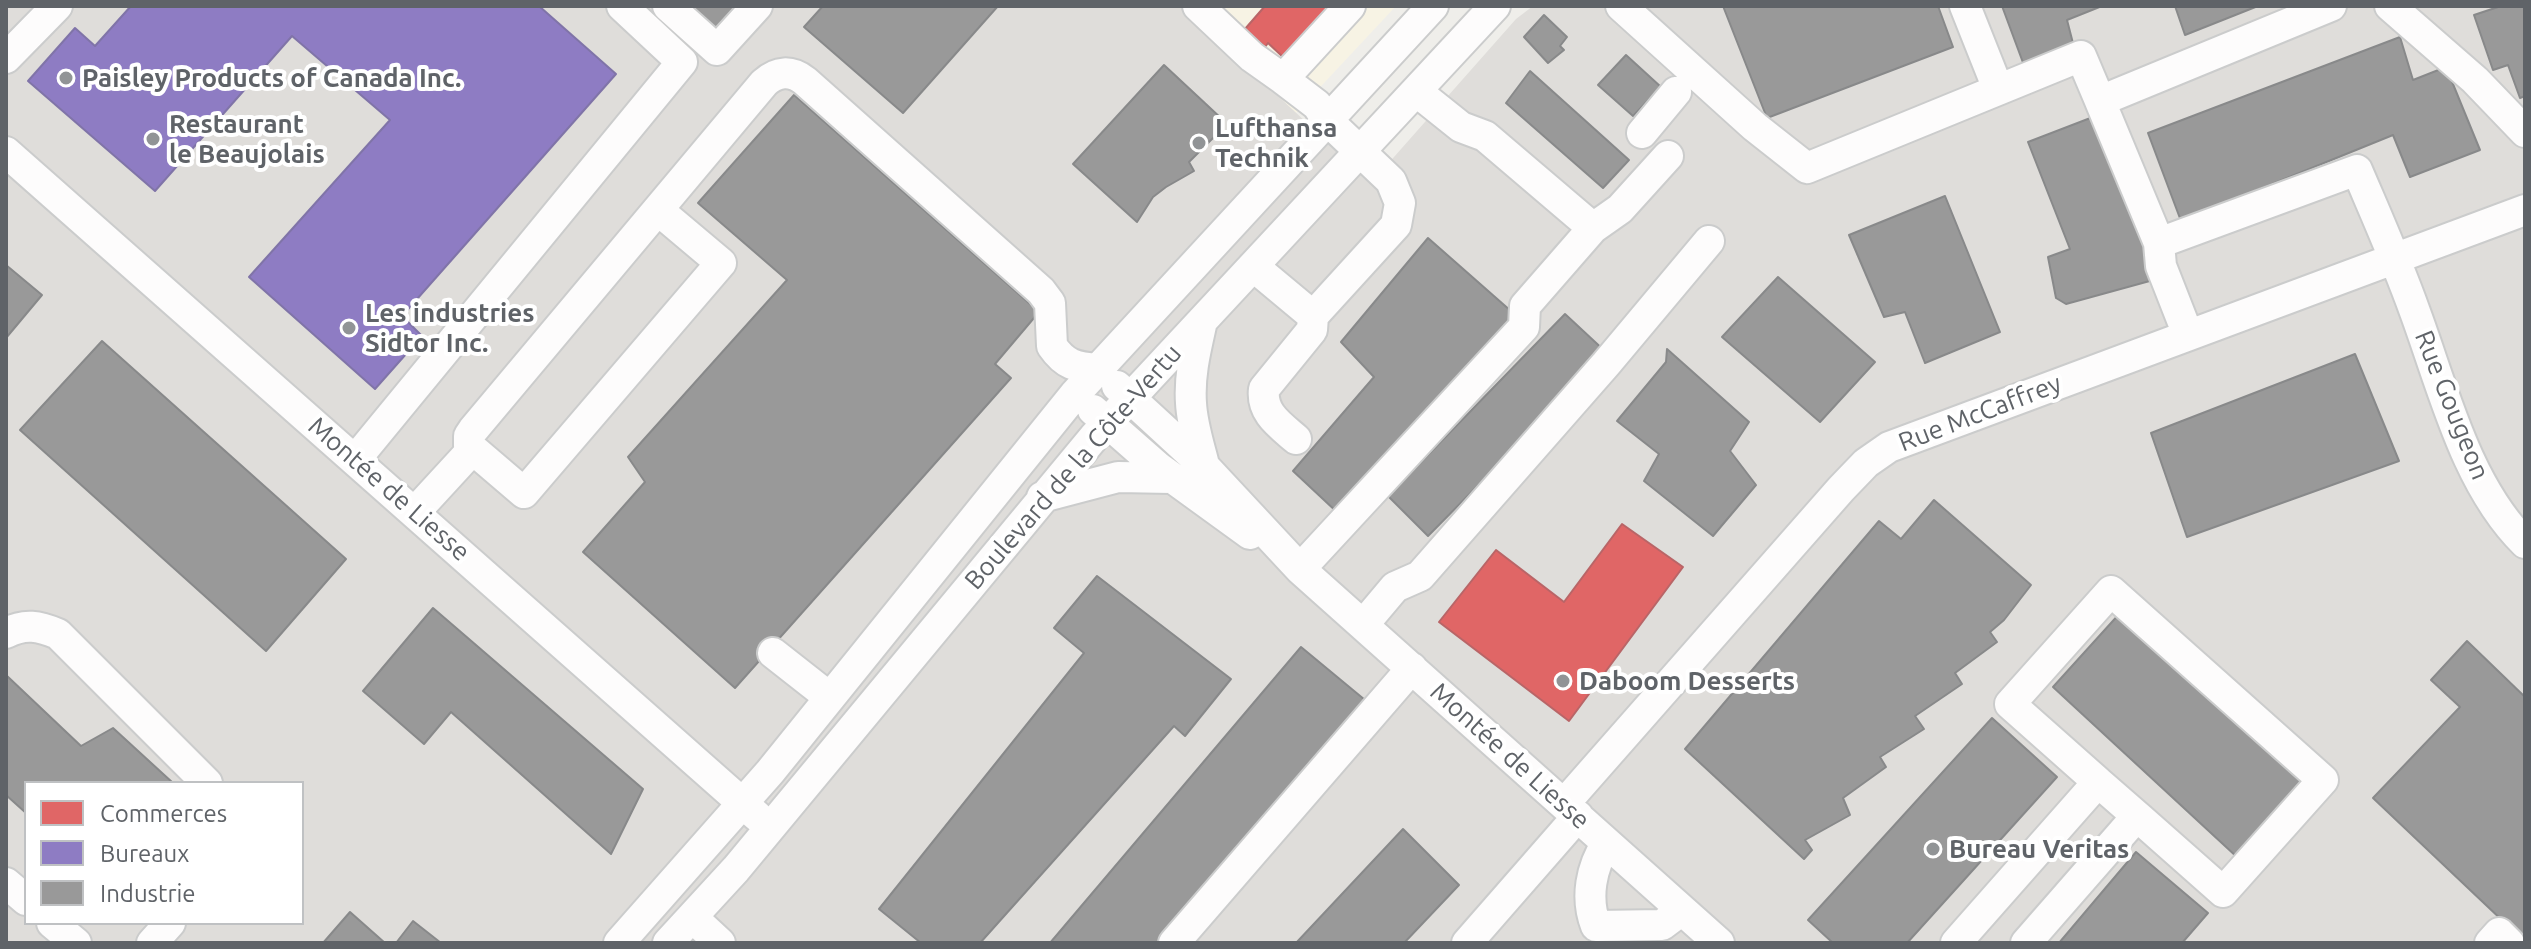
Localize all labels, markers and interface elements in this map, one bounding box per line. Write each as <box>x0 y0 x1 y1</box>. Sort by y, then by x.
place label: Paisley Products of Canada Inc. <box>82 62 461 94</box>
marker: Paisley Products of Canada Inc. <box>57 69 75 87</box>
place label: Restaurant le Beaujolais <box>169 108 325 170</box>
place label: Lufthansa Technik <box>1215 112 1337 174</box>
marker: Restaurant le Beaujolais <box>144 130 162 148</box>
marker: Lufthansa Technik <box>1190 134 1208 152</box>
place label: Les industries Sidtor Inc. <box>365 297 535 358</box>
marker: Les industries Sidtor Inc. <box>340 319 358 337</box>
street label: Rue Gougeon <box>2408 326 2496 484</box>
street label: Boulevard de la Côte-Vertu <box>958 338 1188 596</box>
street label: Rue McCaffrey <box>1894 368 2066 458</box>
street label: Montée de Liesse <box>302 410 476 568</box>
place label: Daboom Desserts <box>1579 665 1795 697</box>
marker: Daboom Desserts <box>1554 672 1572 690</box>
street label: Montée de Liesse <box>1424 676 1596 836</box>
legend <box>24 781 304 925</box>
text: Commerces <box>100 800 227 827</box>
place label: Bureau Veritas <box>1949 833 2129 865</box>
text: Bureaux <box>100 840 189 867</box>
marker: Bureau Veritas <box>1924 840 1942 858</box>
text: Industrie <box>100 880 196 907</box>

